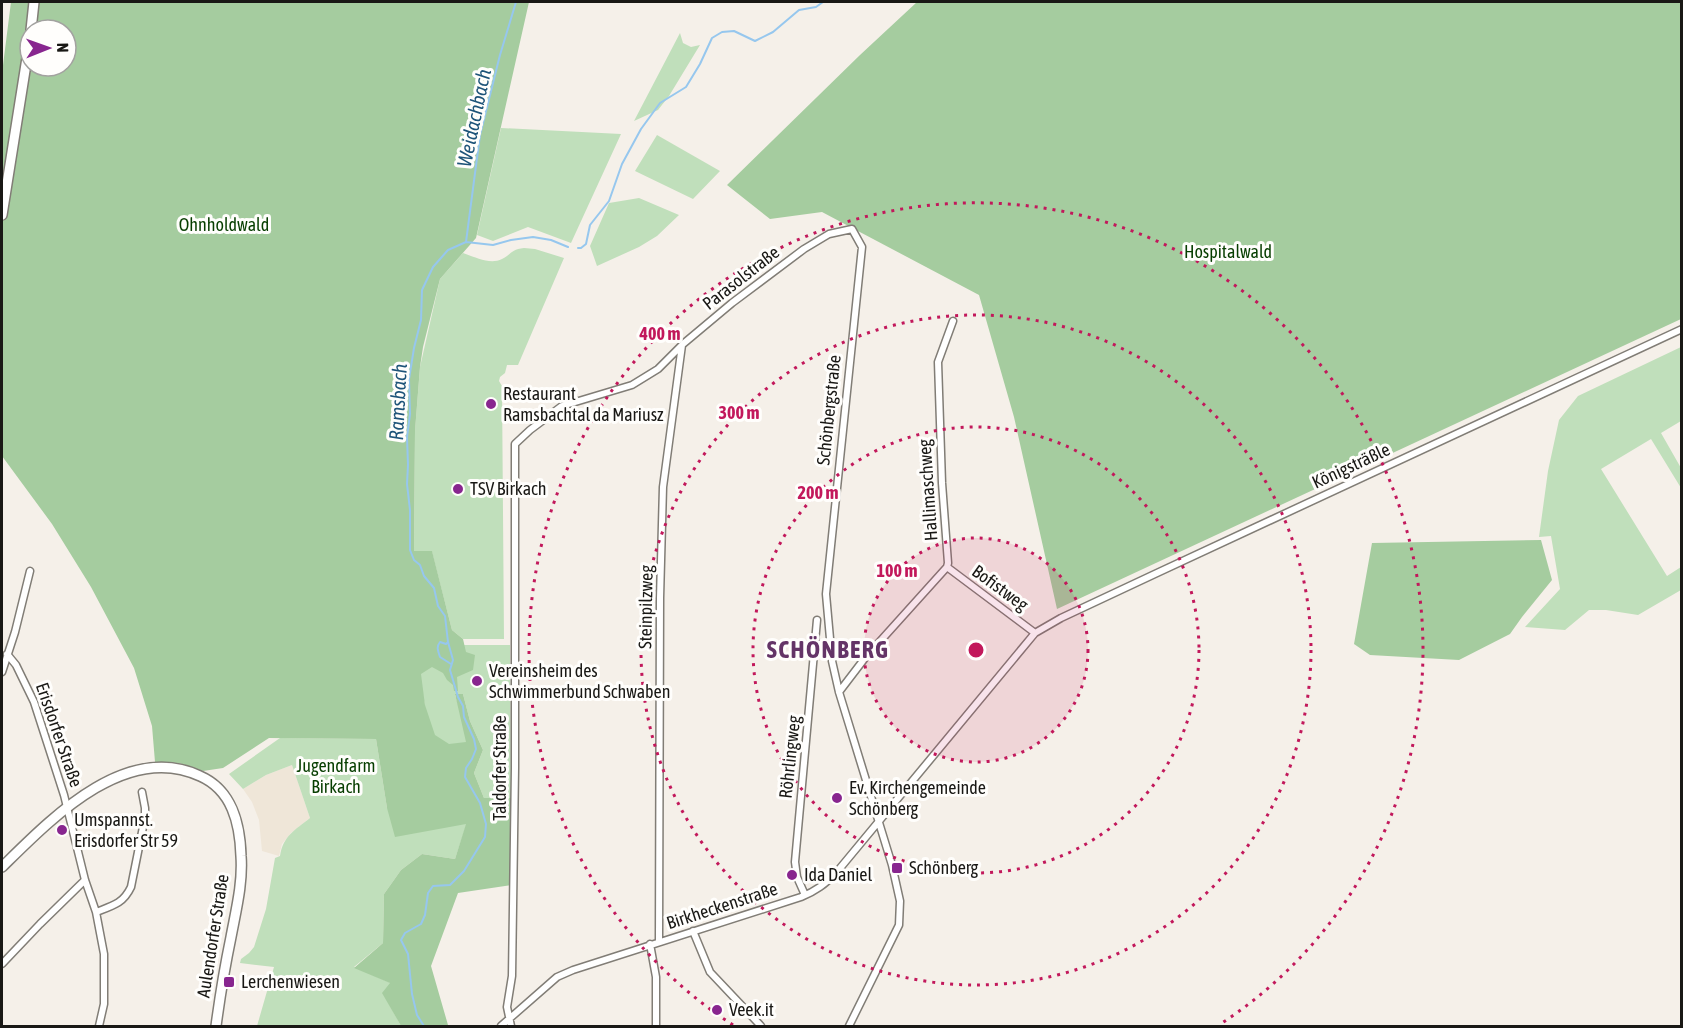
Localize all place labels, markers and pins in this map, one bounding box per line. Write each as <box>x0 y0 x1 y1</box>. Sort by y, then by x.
place label: Restaurant Ramsbachtal da Mariusz <box>503 383 664 425</box>
marker: Restaurant Ramsbachtal da Mariusz <box>484 397 498 411</box>
place label: TSV Birkach <box>470 478 546 499</box>
marker: TSV Birkach <box>451 482 465 496</box>
centre of rings <box>966 640 986 660</box>
place label: Vereinsheim des Schwimmerbund Schwaben <box>489 660 671 702</box>
marker: Vereinsheim des Schwimmerbund Schwaben <box>470 674 484 688</box>
place label: Ev. Kirchengemeinde Schönberg <box>849 777 986 819</box>
marker: Ev. Kirchengemeinde Schönberg <box>830 791 844 805</box>
place label: Umspannst. Erisdorfer Str 59 <box>74 809 178 851</box>
marker: Umspannst. Erisdorfer Str 59 <box>55 823 69 837</box>
place label: Schönberg <box>909 857 979 878</box>
marker: Schönberg <box>890 861 904 875</box>
place label: Ida Daniel <box>804 864 872 885</box>
marker: Ida Daniel <box>785 868 799 882</box>
place label: Lerchenwiesen <box>241 971 340 992</box>
marker: Lerchenwiesen <box>222 975 236 989</box>
place label: Veek.it <box>729 999 774 1020</box>
marker: Veek.it <box>710 1003 724 1017</box>

